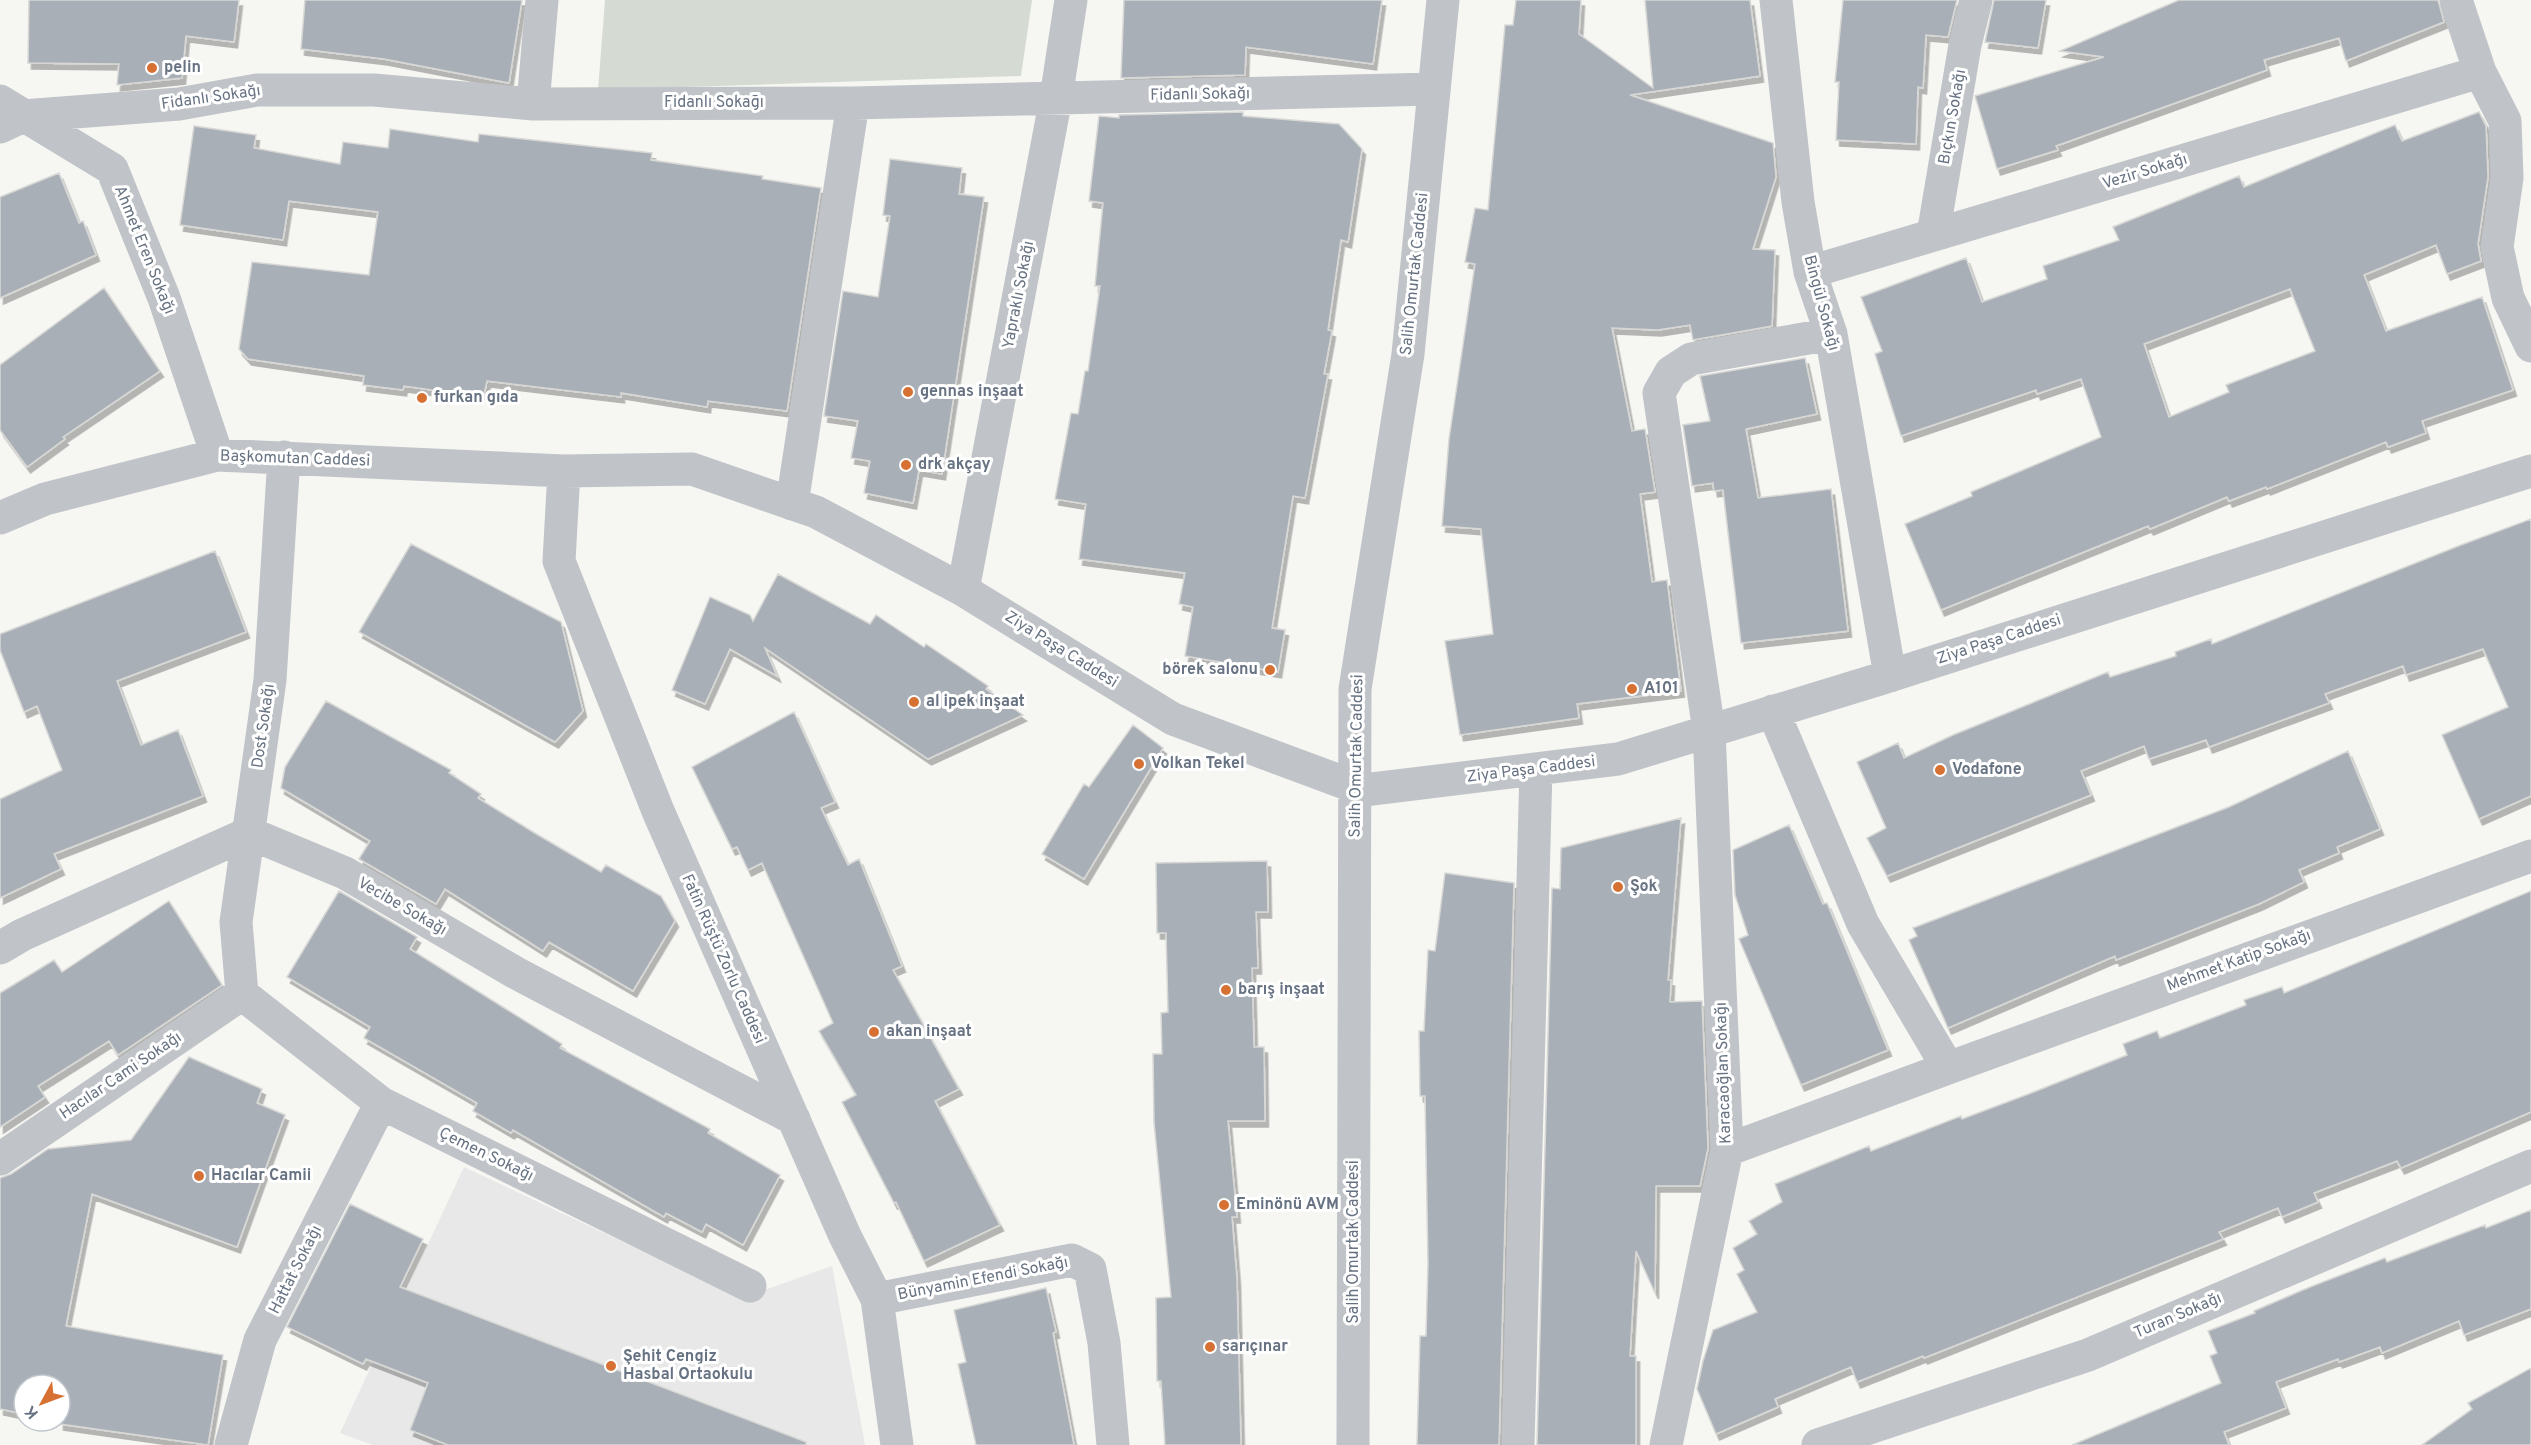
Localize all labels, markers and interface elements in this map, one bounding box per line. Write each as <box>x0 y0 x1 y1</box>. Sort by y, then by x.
place label: pelin <box>164 58 201 78</box>
marker: pelin <box>145 61 159 75</box>
street label: Bıçkın Sokağı <box>1935 68 1971 166</box>
street label: Fidanlı Sokağı <box>160 81 262 115</box>
street label: Fidanlı Sokağı <box>1150 84 1250 106</box>
street label: Fidanlı Sokağı <box>664 93 764 113</box>
street label: Vezir Sokağı <box>2100 150 2190 194</box>
street label: Ahmet Eren Sokağı <box>109 183 179 317</box>
street label: Salih Omurtak Caddesi <box>1397 192 1433 356</box>
street label: Yapraklı Sokağı <box>999 239 1039 351</box>
street label: Bingül Sokağı <box>1799 253 1843 353</box>
place label: gennas inşaat <box>920 382 1024 402</box>
marker: gennas inşaat <box>901 385 915 399</box>
place label: furkan gıda <box>434 388 518 408</box>
marker: furkan gıda <box>415 391 429 405</box>
street label: Başkomutan Caddesi <box>220 446 370 472</box>
place label: drk akçay <box>918 455 991 475</box>
marker: drk akçay <box>899 458 913 472</box>
street label: Ziya Paşa Caddesi <box>1001 607 1121 693</box>
street label: Ziya Paşa Caddesi <box>1934 610 2064 670</box>
place label: börek salonu <box>1162 660 1258 680</box>
marker: börek salonu <box>1263 663 1277 677</box>
street label: Salih Omurtak Caddesi <box>1346 674 1368 838</box>
place label: A101 <box>1644 679 1679 699</box>
marker: A101 <box>1625 682 1639 696</box>
street label: Dost Sokağı <box>248 683 280 769</box>
place label: al ipek inşaat <box>926 692 1025 712</box>
marker: al ipek inşaat <box>907 695 921 709</box>
street label: Ziya Paşa Caddesi <box>1466 752 1596 788</box>
place label: Volkan Tekel <box>1151 754 1245 774</box>
marker: Volkan Tekel <box>1132 757 1146 771</box>
place label: Vodafone <box>1952 760 2022 780</box>
marker: Vodafone <box>1933 763 1947 777</box>
street label: Fatin Rüştü Zorlu Caddesi <box>677 871 769 1047</box>
street label: Vecibe Sokağı <box>354 873 450 941</box>
place label: Şok <box>1630 877 1658 897</box>
marker: Şok <box>1611 880 1625 894</box>
street label: Mehmet Katip Sokağı <box>2164 926 2314 996</box>
place label: barış inşaat <box>1238 980 1325 1000</box>
marker: barış inşaat <box>1219 983 1233 997</box>
street label: Karacaoğlan Sokağı <box>1712 1002 1736 1144</box>
place label: akan inşaat <box>886 1022 972 1042</box>
marker: akan inşaat <box>867 1025 881 1039</box>
street label: Hacılar Cami Sokağı <box>56 1028 186 1124</box>
street label: Çemen Sokağı <box>435 1124 537 1186</box>
street label: Salih Omurtak Caddesi <box>1344 1160 1364 1324</box>
place label: Hacılar Camii <box>211 1166 311 1186</box>
marker: Hacılar Camii <box>192 1169 206 1183</box>
place label: Eminönü AVM <box>1236 1195 1339 1215</box>
marker: Eminönü AVM <box>1217 1198 1231 1212</box>
street label: Hattat Sokağı <box>265 1222 327 1318</box>
street label: Bünyamin Efendi Sokağı <box>896 1253 1070 1305</box>
street label: Turan Sokağı <box>2131 1289 2225 1343</box>
place label: sarıçınar <box>1222 1337 1288 1357</box>
marker: sarıçınar <box>1203 1340 1217 1354</box>
place label: Şehit Cengiz Hasbal Ortaokulu <box>623 1347 753 1385</box>
marker: Şehit Cengiz Hasbal Ortaokulu <box>604 1359 618 1373</box>
north arrow <box>12 1373 72 1433</box>
text: K <box>21 1401 43 1422</box>

